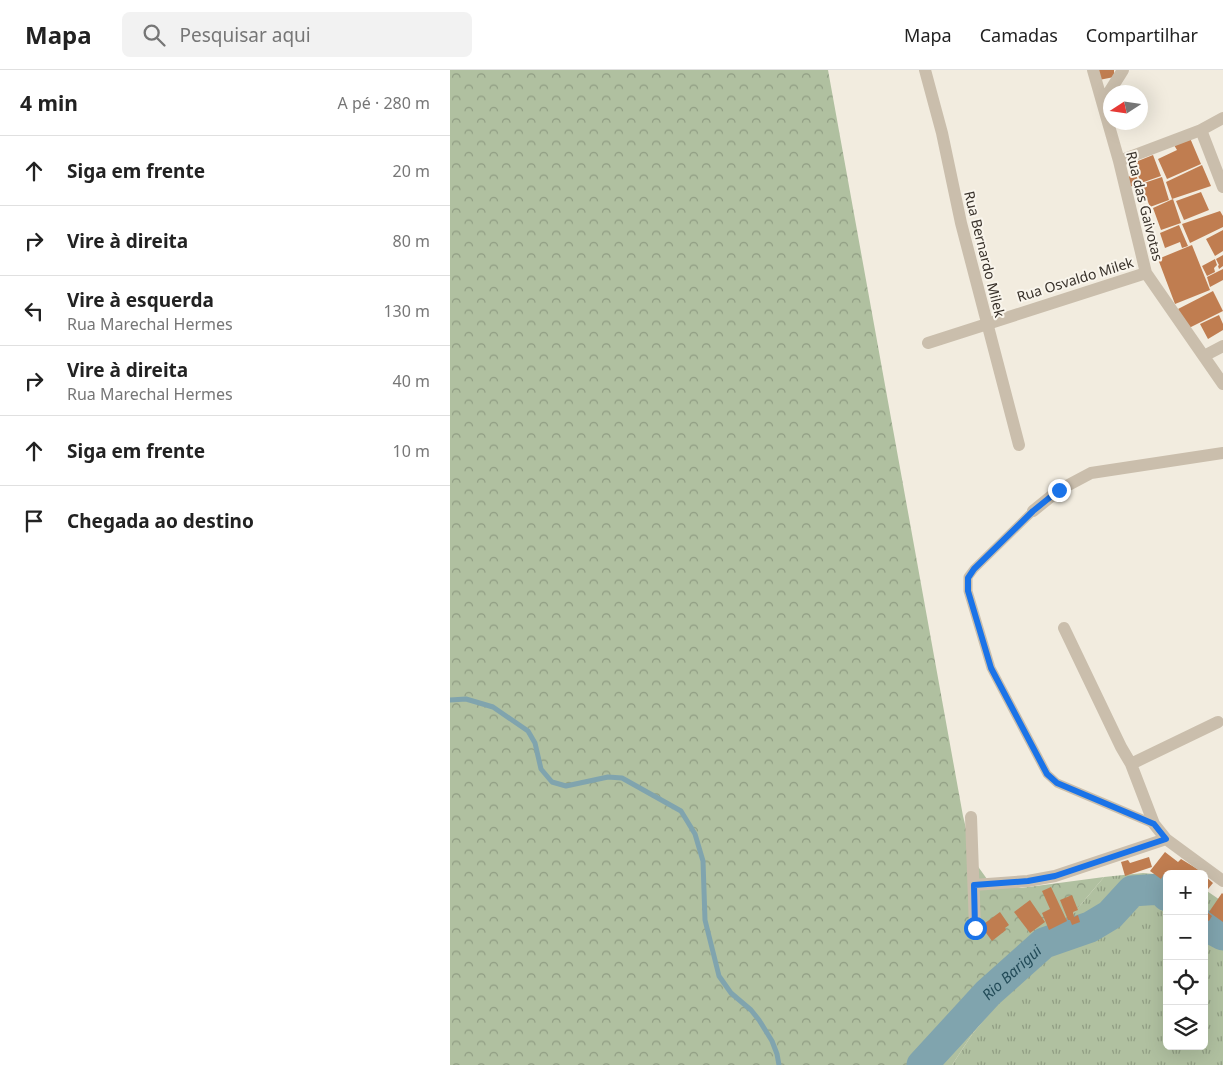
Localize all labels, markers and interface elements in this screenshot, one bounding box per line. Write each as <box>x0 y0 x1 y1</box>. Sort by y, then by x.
search box <box>122 12 472 57</box>
text: Mapa <box>25 18 92 51</box>
icon: search <box>140 21 168 49</box>
text: Pesquisar aqui <box>180 22 311 48</box>
text: Mapa <box>904 23 952 47</box>
text: Camadas <box>980 23 1058 47</box>
text: Compartilhar <box>1086 23 1198 47</box>
north arrow <box>1103 85 1148 130</box>
text: 4 min <box>20 89 78 117</box>
text: A pé · 280 m <box>338 92 430 114</box>
street label: Rua das Gaivotas <box>1122 149 1168 263</box>
icon: ahead <box>20 157 48 185</box>
text: Siga em frente <box>67 158 205 184</box>
text: 20 m <box>393 160 430 182</box>
street label: Rua Bernardo Milek <box>960 189 1010 320</box>
icon: right <box>20 227 48 255</box>
text: Vire à direita <box>67 228 188 254</box>
text: 80 m <box>393 230 430 252</box>
street label: Rua Osvaldo Milek <box>1014 252 1136 306</box>
text: Vire à esquerda <box>67 287 214 313</box>
icon: left <box>20 297 48 325</box>
text: 130 m <box>383 300 430 322</box>
text: Rua Marechal Hermes <box>67 313 233 335</box>
text: Vire à direita <box>67 357 188 383</box>
icon: right <box>20 367 48 395</box>
text: 40 m <box>393 370 430 392</box>
text: Rua Marechal Hermes <box>67 383 233 405</box>
icon: ahead <box>20 437 48 465</box>
text: Siga em frente <box>67 438 205 464</box>
text: 10 m <box>393 440 430 462</box>
route end <box>1048 479 1071 502</box>
icon: arrive <box>20 507 48 535</box>
text: Chegada ao destino <box>67 508 254 534</box>
map controls <box>1163 870 1208 1050</box>
button: + <box>1163 870 1208 915</box>
button: − <box>1163 915 1208 960</box>
route start <box>964 917 987 940</box>
water label: Rio Barigui <box>977 939 1046 1004</box>
button: locate <box>1163 960 1208 1005</box>
button: layers <box>1163 1005 1208 1050</box>

